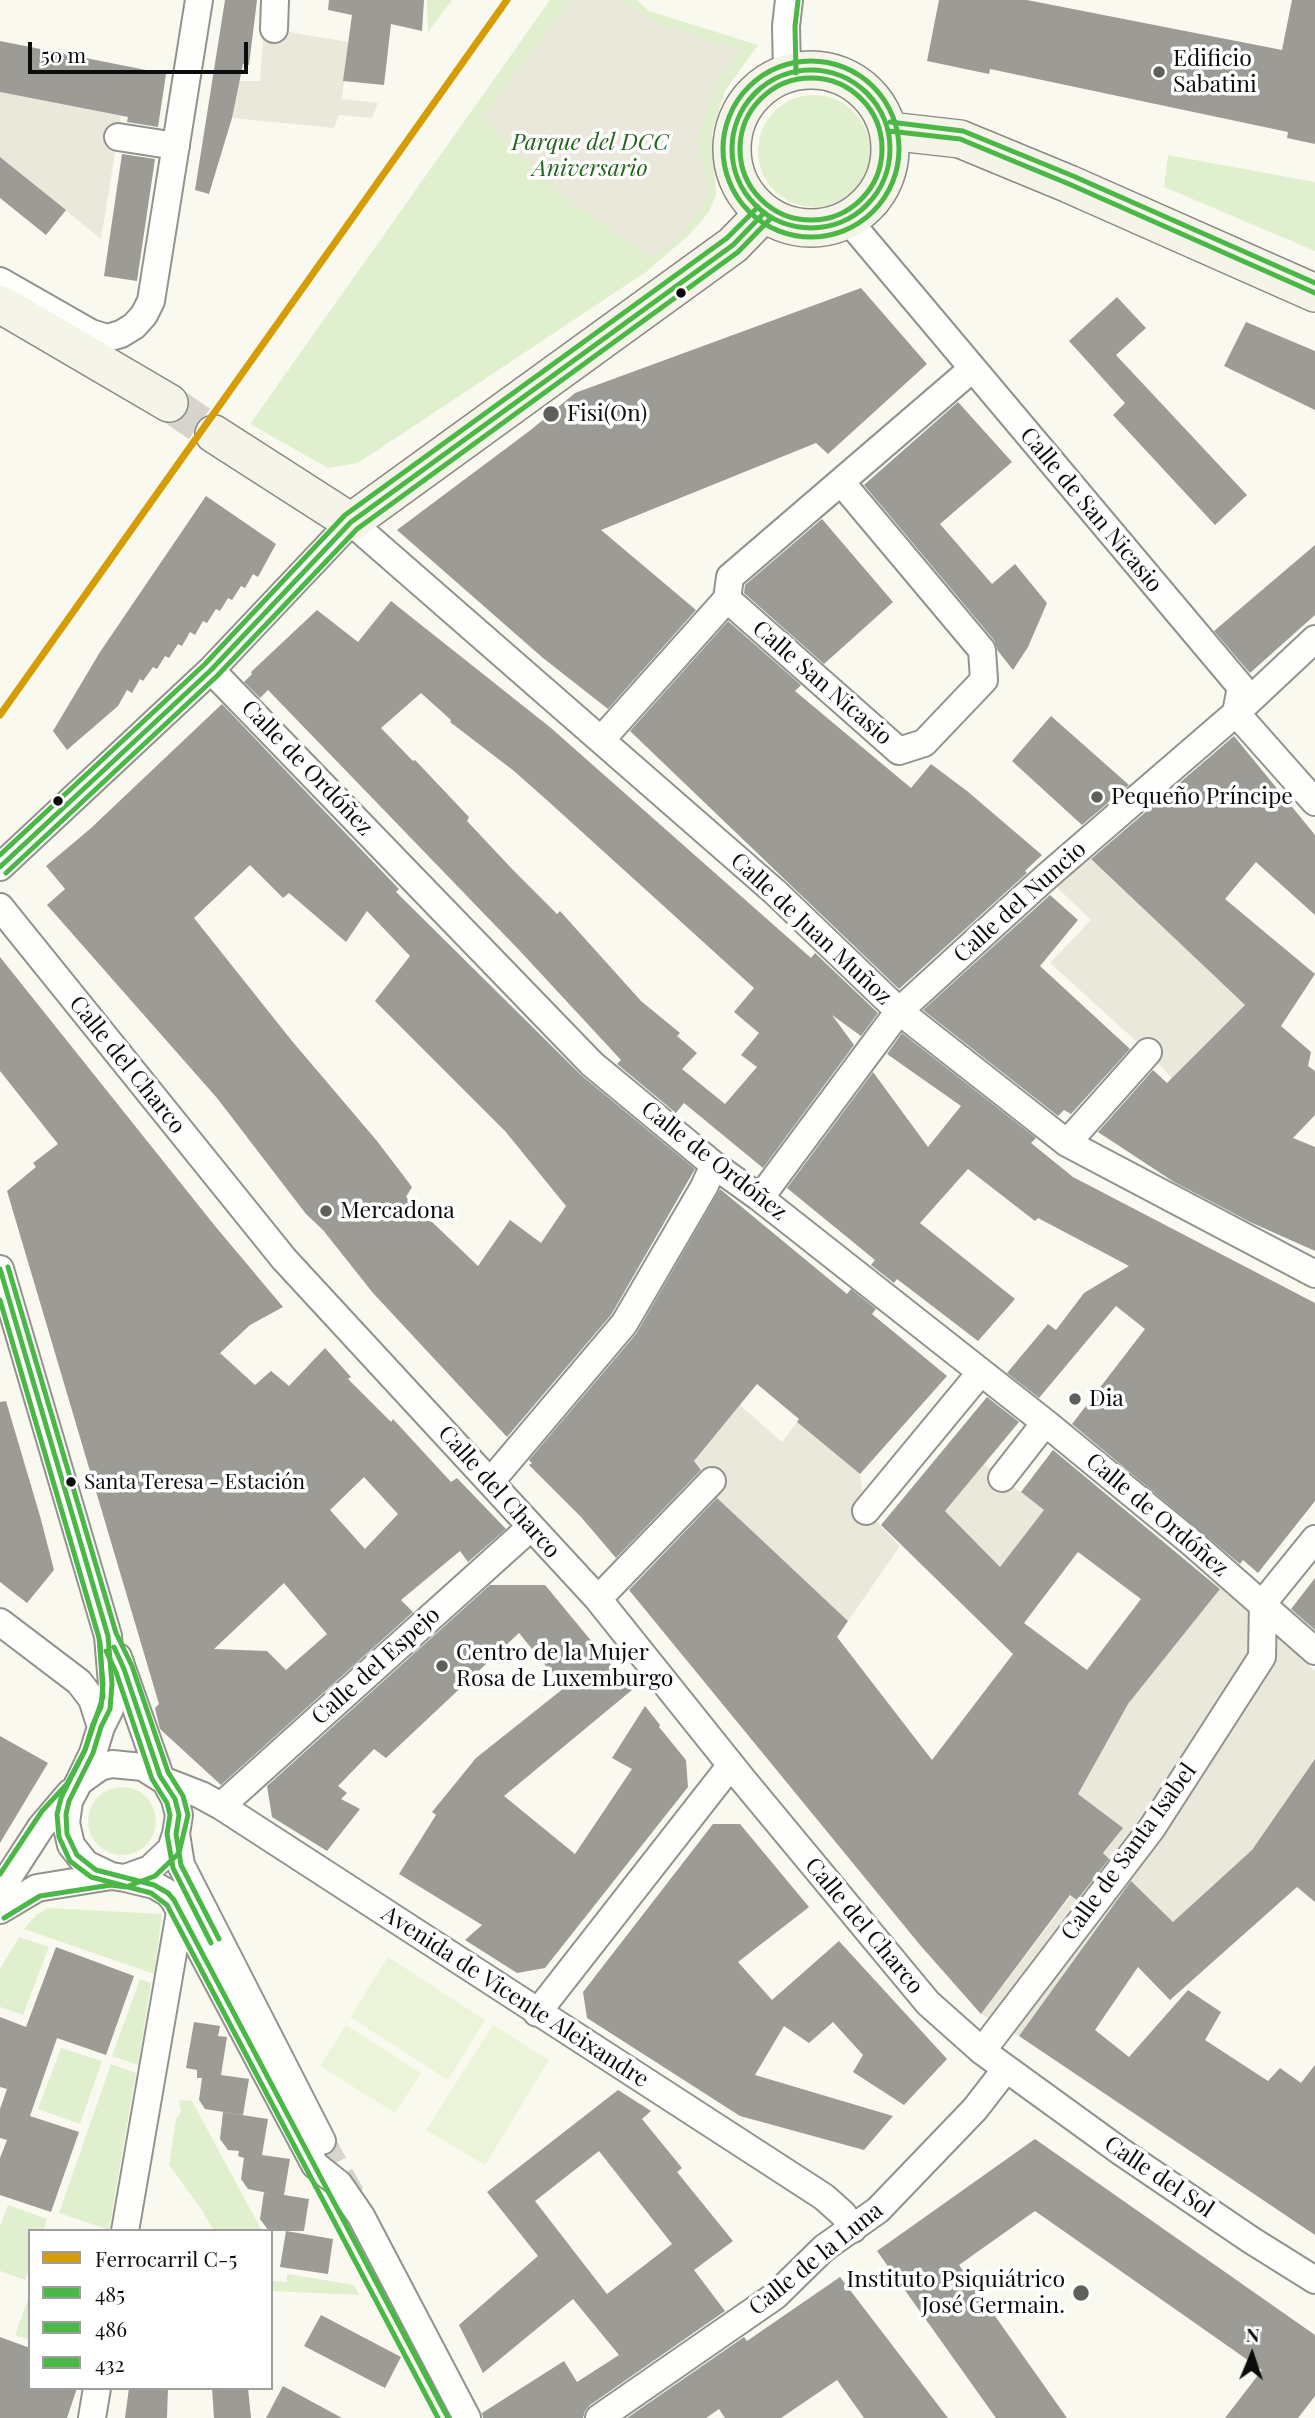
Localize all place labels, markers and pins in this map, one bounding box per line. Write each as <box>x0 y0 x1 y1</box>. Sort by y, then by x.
place label: Edificio Sabatini <box>1173 45 1257 99</box>
marker: Edificio Sabatini <box>1151 64 1167 80</box>
unlabelled marker <box>674 286 688 300</box>
place label: Fisi(On) <box>567 400 647 428</box>
marker: Fisi(On) <box>541 404 561 424</box>
place label: Pequeño Príncipe <box>1111 783 1293 811</box>
marker: Pequeño Príncipe <box>1089 789 1105 805</box>
unlabelled marker <box>51 794 65 808</box>
place label: Mercadona <box>340 1197 455 1225</box>
marker: Mercadona <box>318 1203 334 1219</box>
place label: Dia <box>1089 1385 1124 1413</box>
marker: Dia <box>1067 1391 1083 1407</box>
place label: Santa Teresa - Estación <box>84 1469 305 1495</box>
marker: Santa Teresa - Estación <box>64 1475 78 1489</box>
place label: Centro de la Mujer Rosa de Luxemburgo <box>456 1639 673 1693</box>
marker: Centro de la Mujer Rosa de Luxemburgo <box>434 1658 450 1674</box>
place label: Instituto Psiquiátrico José Germain. <box>847 2266 1065 2320</box>
marker: Instituto Psiquiátrico José Germain. <box>1071 2283 1091 2303</box>

